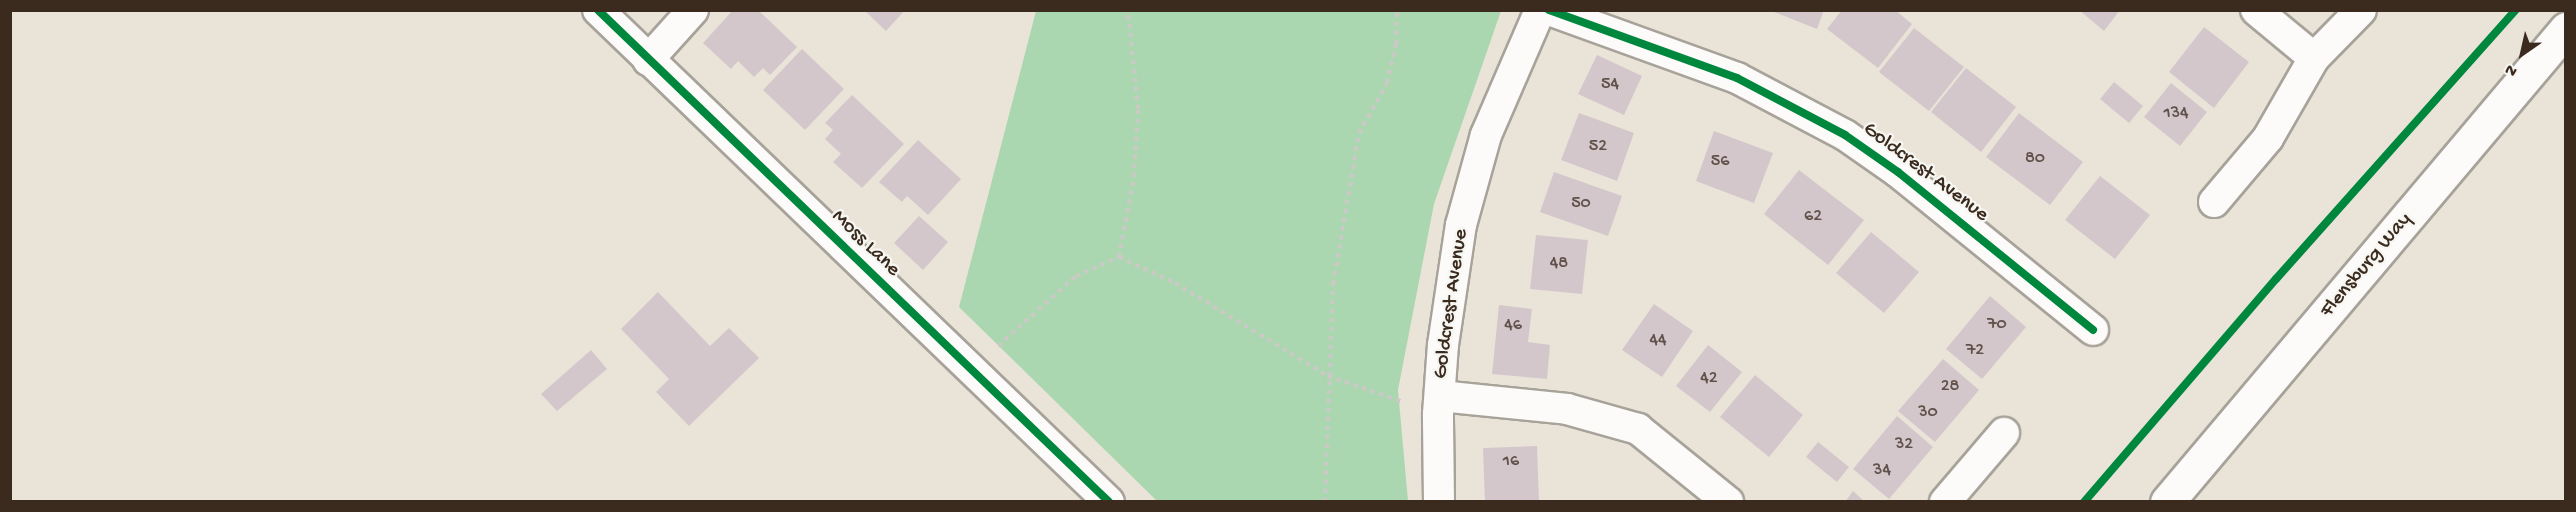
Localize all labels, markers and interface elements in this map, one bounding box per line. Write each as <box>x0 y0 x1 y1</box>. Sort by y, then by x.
north arrow <box>2492 24 2552 84</box>
text: N <box>2502 59 2521 80</box>
house number: 54 <box>1601 74 1619 96</box>
house number: 134 <box>2163 103 2189 125</box>
street label: Goldcrest Avenue <box>1857 118 1993 228</box>
house number: 52 <box>1589 136 1607 158</box>
house number: 80 <box>2025 148 2045 170</box>
house number: 56 <box>1711 151 1729 173</box>
house number: 50 <box>1571 193 1591 215</box>
street label: Moss Lane <box>825 205 905 283</box>
house number: 62 <box>1804 206 1822 228</box>
street label: Flensburg Way <box>2316 208 2418 324</box>
street label: Goldcrest Avenue <box>1429 228 1475 380</box>
house number: 48 <box>1550 253 1568 275</box>
house number: 70 <box>1987 314 2007 336</box>
house number: 46 <box>1504 315 1522 337</box>
house number: 44 <box>1649 330 1667 352</box>
house number: 72 <box>1966 340 1984 362</box>
house number: 42 <box>1700 368 1718 390</box>
house number: 28 <box>1941 376 1959 398</box>
house number: 30 <box>1918 402 1938 424</box>
house number: 32 <box>1895 434 1913 456</box>
house number: 16 <box>1503 451 1519 473</box>
house number: 34 <box>1873 460 1891 482</box>

